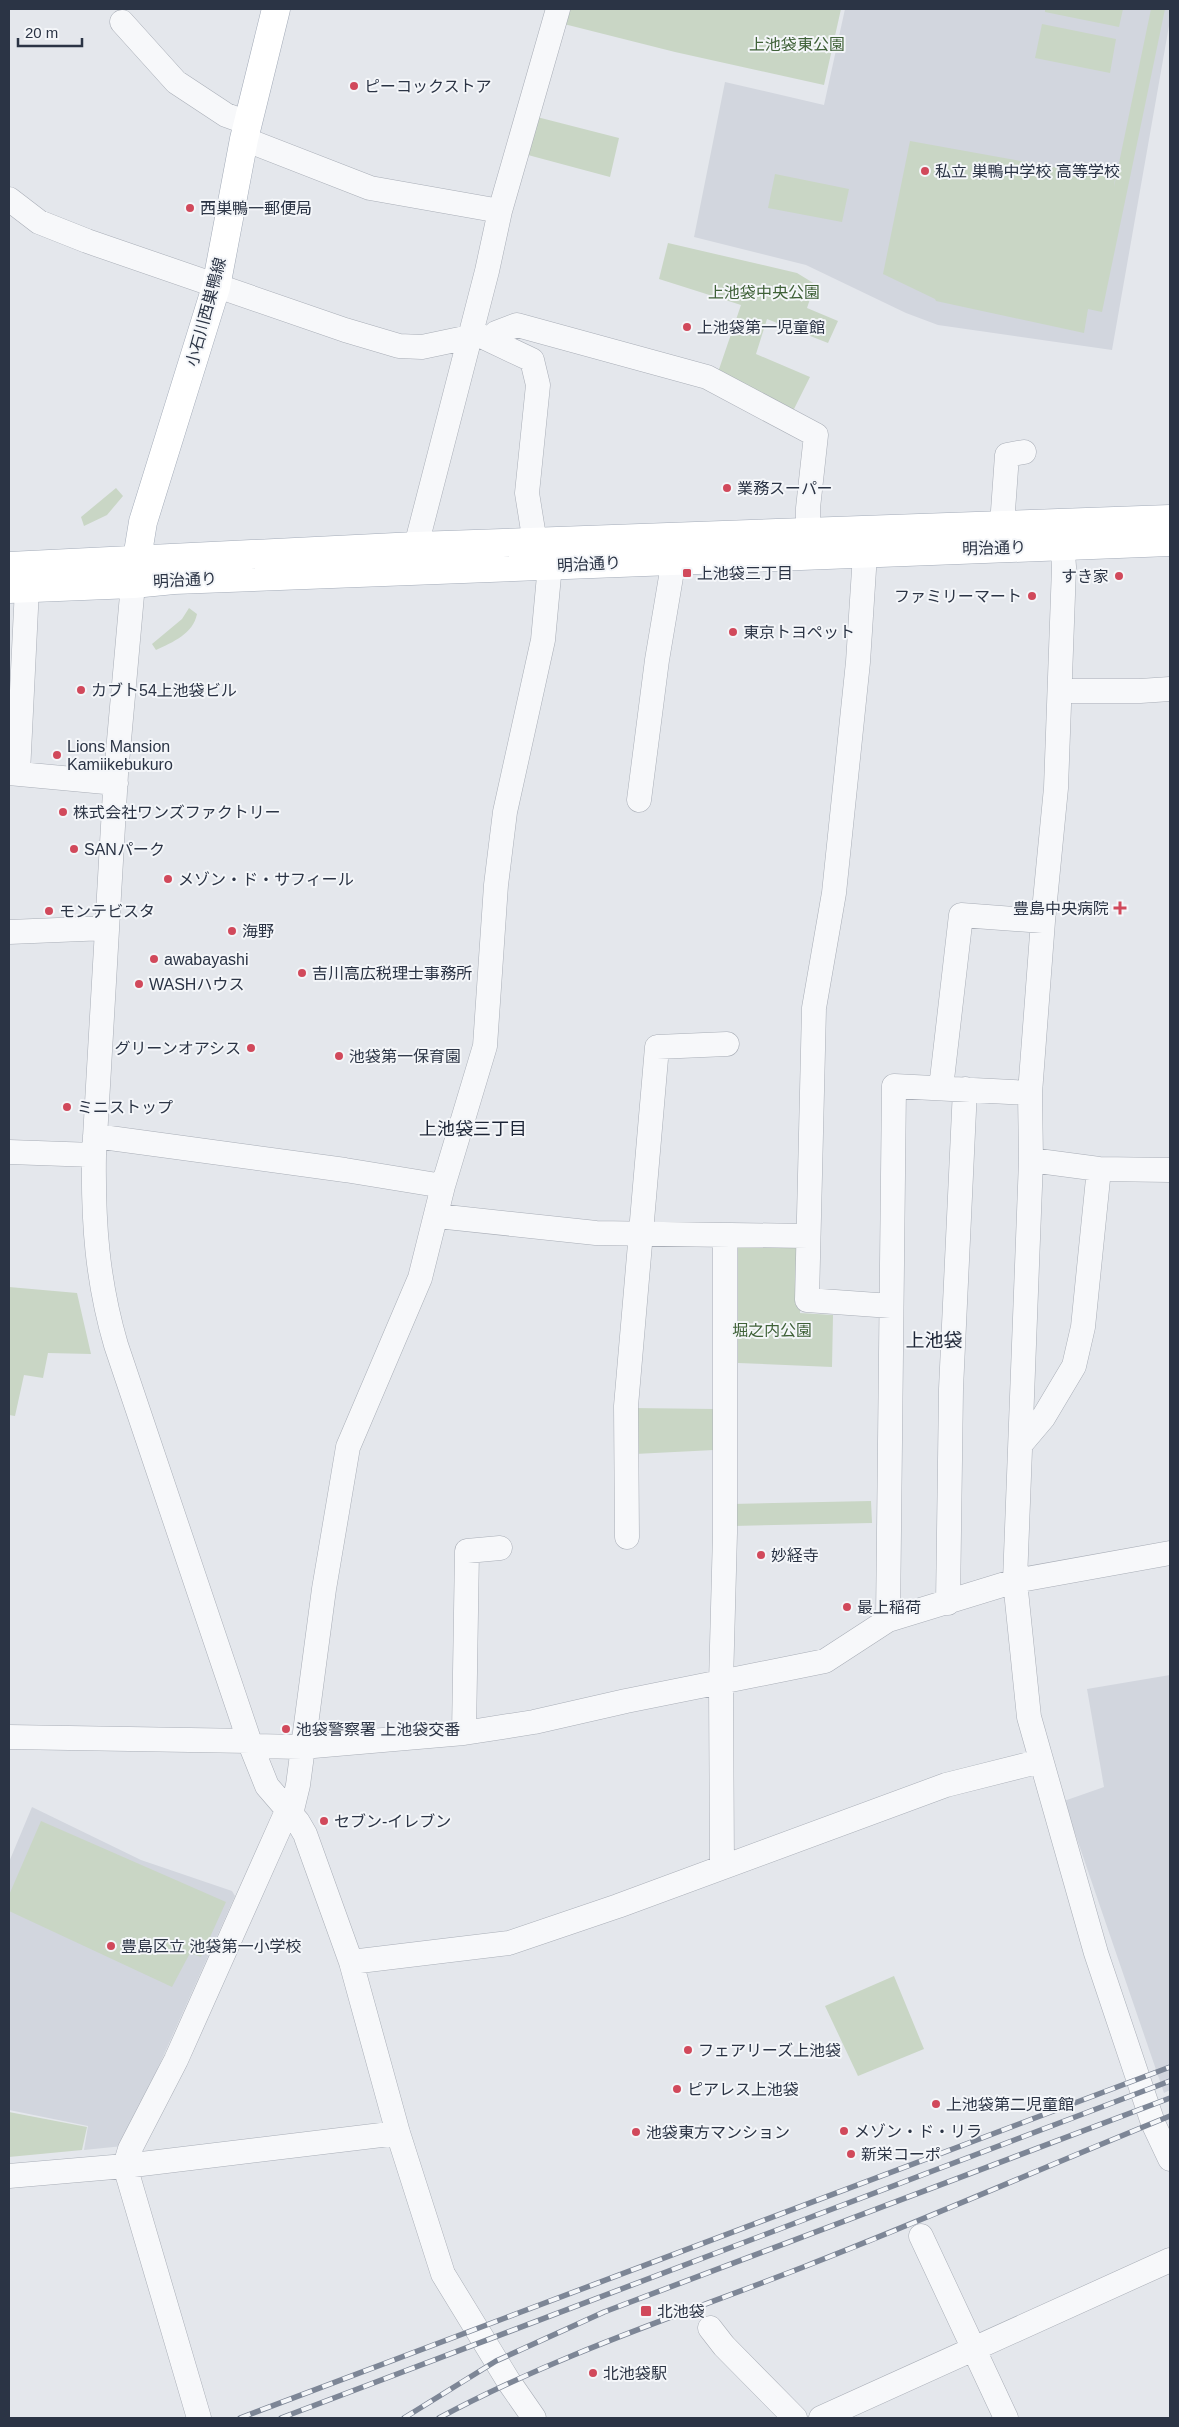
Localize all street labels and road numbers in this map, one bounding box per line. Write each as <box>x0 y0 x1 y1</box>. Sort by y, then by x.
street label: 小石川西巣鴨線 <box>183 256 229 368</box>
street label: 明治通り <box>962 538 1026 558</box>
street label: 明治通り <box>557 554 621 574</box>
street label: 明治通り <box>153 570 217 590</box>

